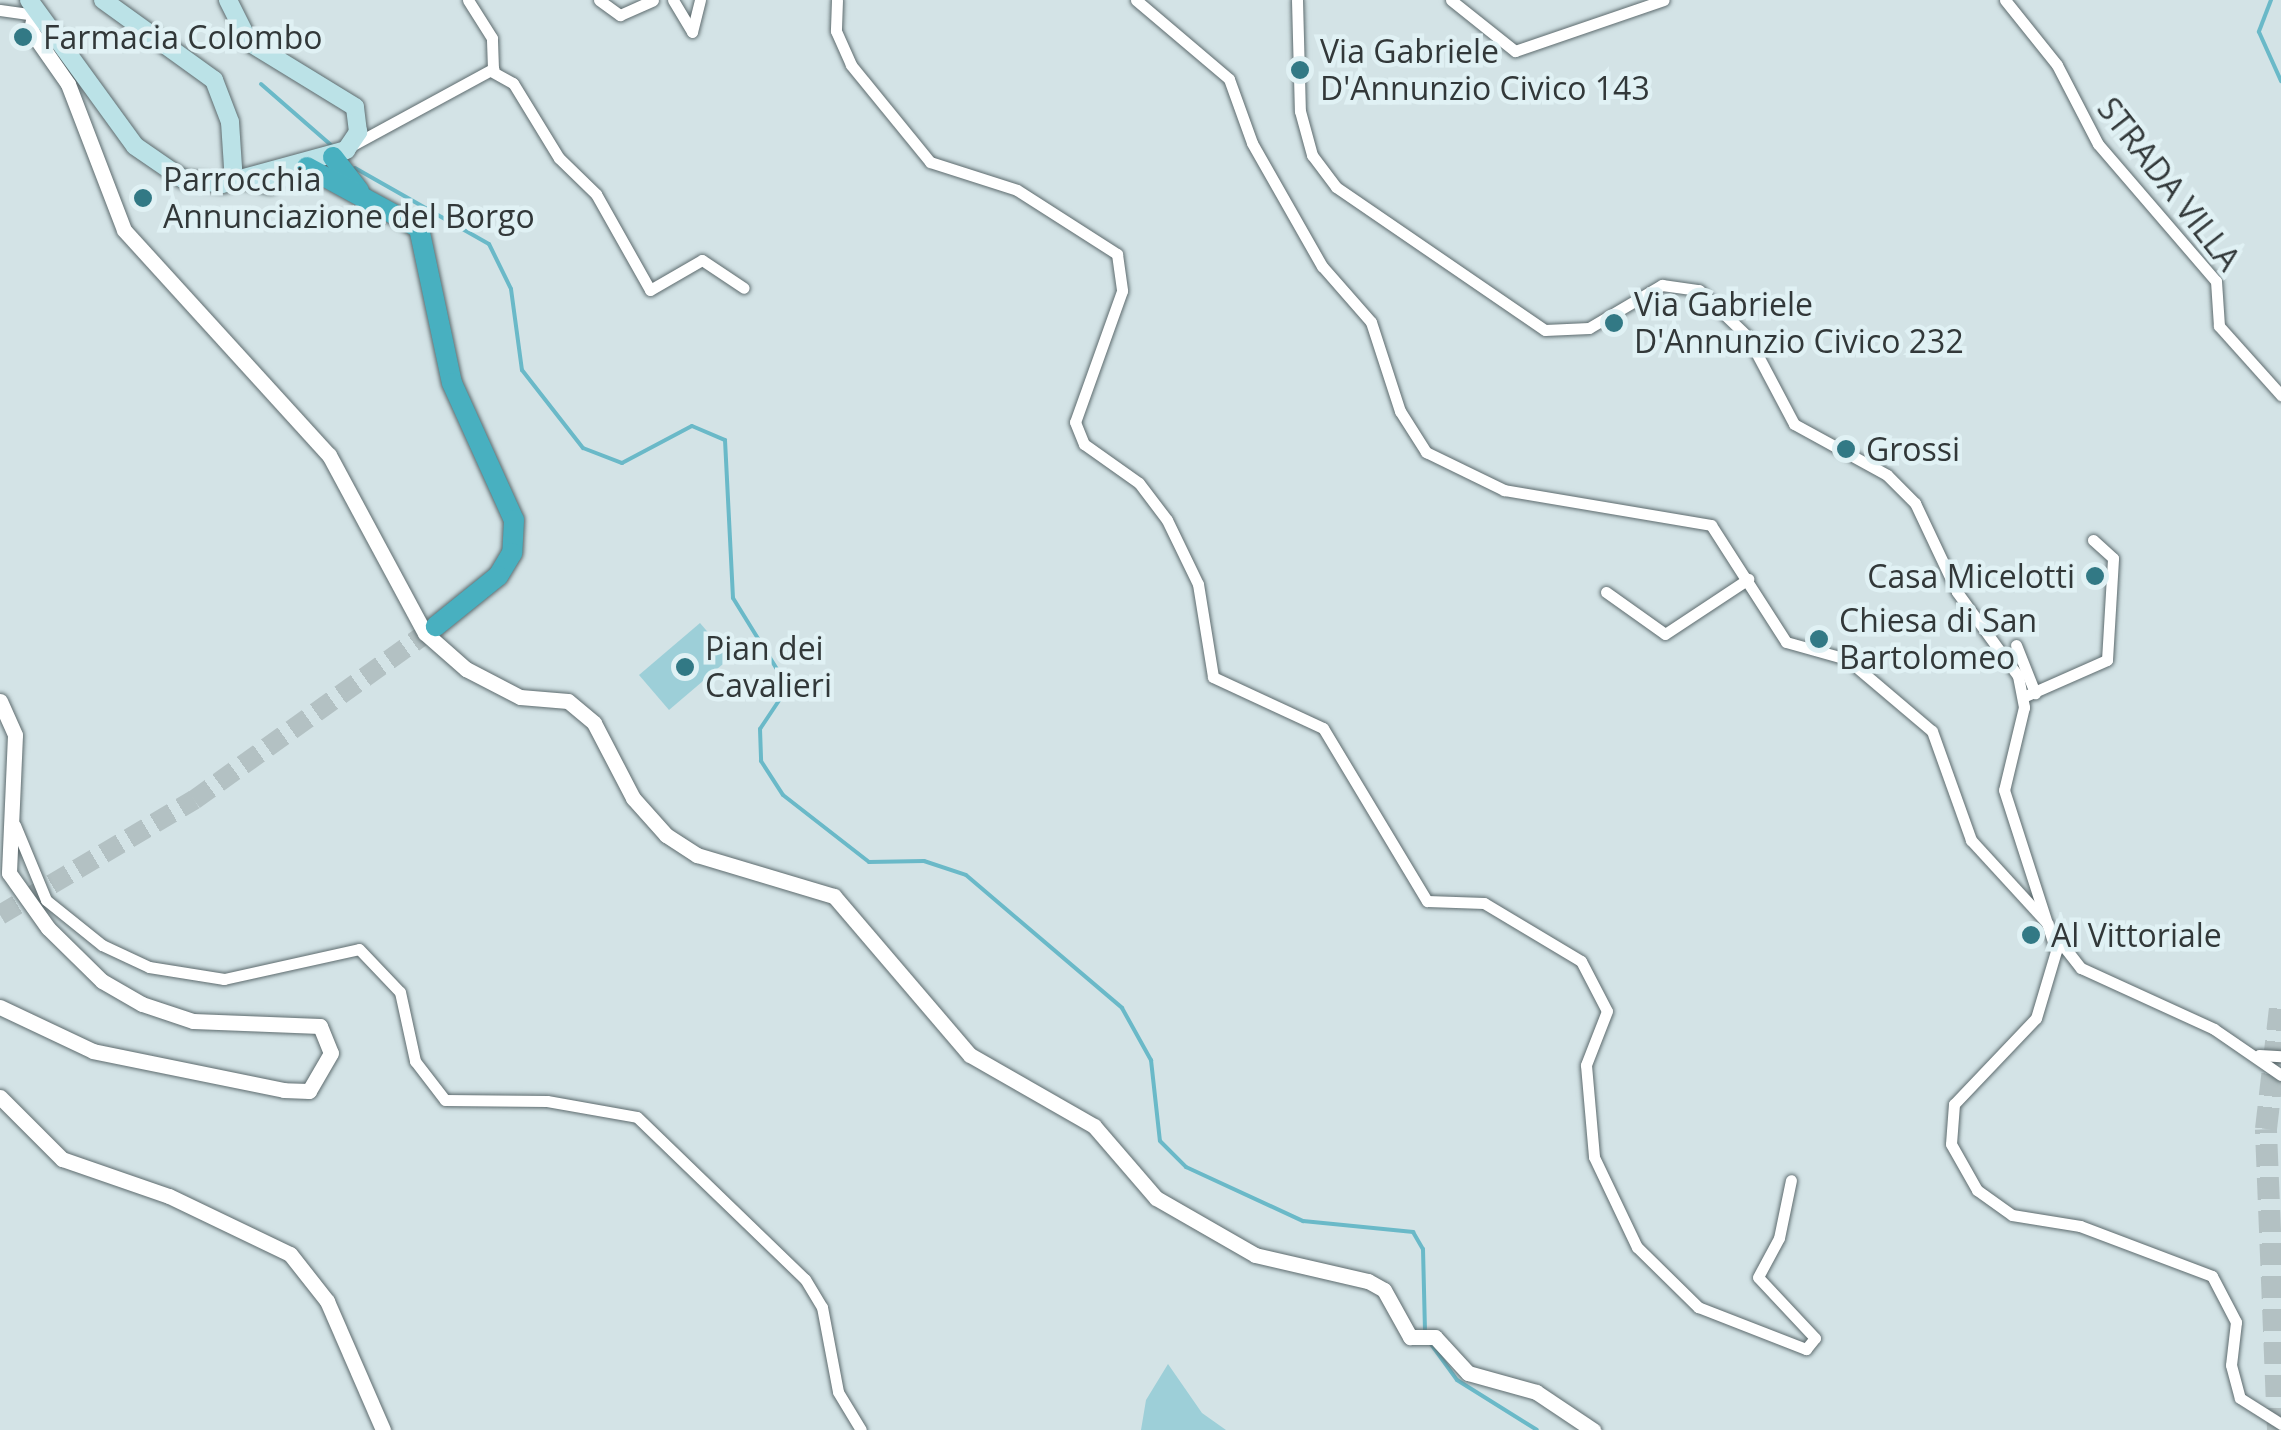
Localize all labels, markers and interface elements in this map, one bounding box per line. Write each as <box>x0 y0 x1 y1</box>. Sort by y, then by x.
place label: Farmacia Colombo <box>43 18 322 56</box>
marker: Farmacia Colombo <box>12 26 34 48</box>
place label: Via Gabriele D'Annunzio Civico 143 <box>1320 33 1650 108</box>
marker: Via Gabriele D'Annunzio Civico 143 <box>1289 59 1311 81</box>
street label: STRADA VILLA <box>2090 90 2248 278</box>
place label: Parrocchia Annunciazione del Borgo <box>163 161 535 236</box>
marker: Parrocchia Annunciazione del Borgo <box>132 187 154 209</box>
place label: Via Gabriele D'Annunzio Civico 232 <box>1634 286 1964 361</box>
marker: Via Gabriele D'Annunzio Civico 232 <box>1603 312 1625 334</box>
place label: Grossi <box>1866 430 1960 468</box>
marker: Grossi <box>1835 438 1857 460</box>
place label: Casa Micelotti <box>1867 557 2075 595</box>
marker: Casa Micelotti <box>2084 565 2106 587</box>
place label: Chiesa di San Bartolomeo <box>1839 602 2037 677</box>
marker: Chiesa di San Bartolomeo <box>1808 628 1830 650</box>
place label: Pian dei Cavalieri <box>705 630 832 705</box>
marker: Pian dei Cavalieri <box>674 656 696 678</box>
place label: Al Vittoriale <box>2051 916 2222 954</box>
marker: Al Vittoriale <box>2020 924 2042 946</box>

